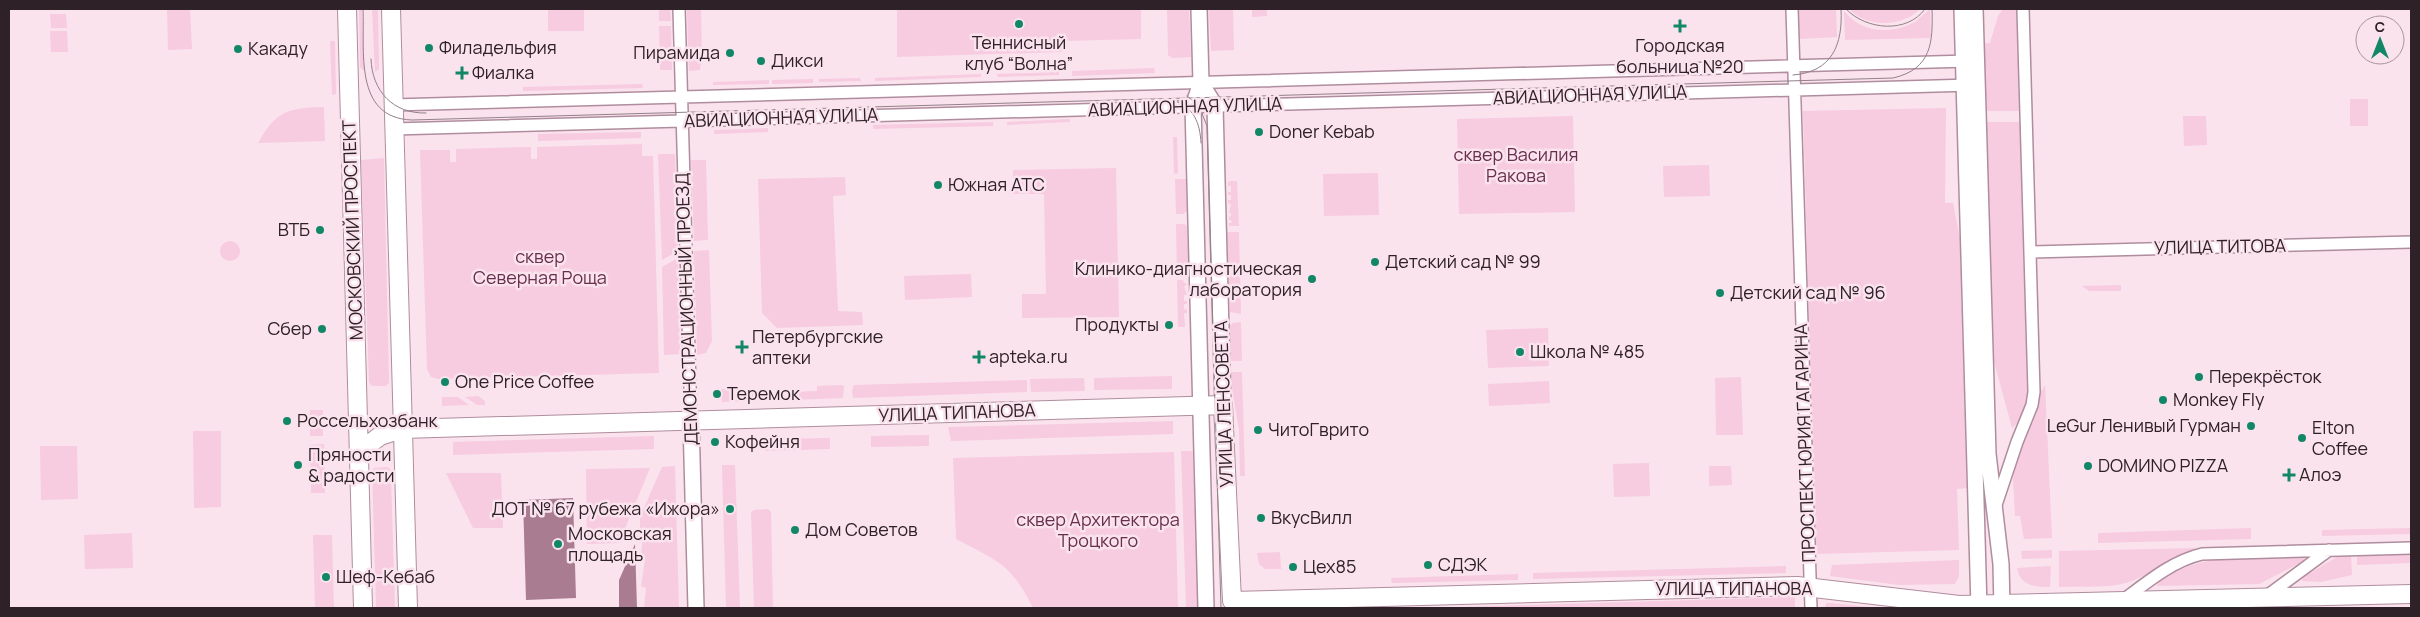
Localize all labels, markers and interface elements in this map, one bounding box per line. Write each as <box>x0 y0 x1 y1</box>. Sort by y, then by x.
north arrow <box>2355 15 2405 65</box>
text: С <box>2375 17 2385 36</box>
marker: Теннисный клуб “Волна” <box>1013 18 1025 30</box>
marker: Городская больница №20 <box>1673 19 1687 33</box>
place label: Теннисный клуб “Волна” <box>965 30 1073 75</box>
place label: Городская больница №20 <box>1616 33 1744 78</box>
place label: Филадельфия <box>439 35 557 59</box>
place label: Какаду <box>248 36 308 60</box>
place label: Пирамида <box>633 40 720 64</box>
marker: Филадельфия <box>423 42 435 54</box>
marker: Какаду <box>232 43 244 55</box>
marker: Пирамида <box>724 47 736 59</box>
place label: Дикси <box>771 48 823 72</box>
marker: Дикси <box>755 55 767 67</box>
place label: Фиалка <box>472 60 534 84</box>
marker: Фиалка <box>456 67 468 79</box>
street label: АВИАЦИОННАЯ УЛИЦА <box>1492 79 1688 109</box>
street label: АВИАЦИОННАЯ УЛИЦА <box>1087 91 1283 121</box>
street label: АВИАЦИОННАЯ УЛИЦА <box>683 102 879 132</box>
street label: МОСКОВСКИЙ ПРОСПЕКТ <box>336 119 368 341</box>
place label: Doner Kebab <box>1269 119 1375 143</box>
marker: Doner Kebab <box>1253 126 1265 138</box>
park label: сквер Василия Ракова <box>1453 142 1579 187</box>
street label: ДЕМОНСТРАЦИОННЫЙ ПРОЕЗД <box>669 172 703 446</box>
place label: Южная АТС <box>948 172 1045 196</box>
marker: Южная АТС <box>932 179 944 191</box>
place label: ВТБ <box>278 217 310 241</box>
marker: ВТБ <box>314 224 326 236</box>
street label: УЛИЦА ТИТОВА <box>2154 233 2287 259</box>
park label: сквер Северная Роща <box>473 244 607 289</box>
place label: Детский сад № 99 <box>1385 249 1541 273</box>
place label: Клинико-диагностическая лаборатория <box>1075 256 1302 301</box>
marker: Детский сад № 99 <box>1369 256 1381 268</box>
marker: Клинико-диагностическая лаборатория <box>1306 273 1318 285</box>
place label: Детский сад № 96 <box>1730 280 1886 304</box>
marker: Детский сад № 96 <box>1714 287 1726 299</box>
place label: Продукты <box>1075 312 1159 336</box>
place label: Сбер <box>267 316 312 340</box>
marker: Продукты <box>1163 319 1175 331</box>
street label: УЛИЦА ЛЕНСОВЕТА <box>1208 320 1238 488</box>
marker: Сбер <box>316 323 328 335</box>
street label: ПРОСПЕКТ ЮРИЯ ГАГАРИНА <box>1788 323 1820 563</box>
place label: Петербургские аптеки <box>752 324 883 369</box>
place label: Школа № 485 <box>1530 339 1645 363</box>
marker: Петербургские аптеки <box>736 341 748 353</box>
place label: apteka.ru <box>989 344 1068 368</box>
marker: Школа № 485 <box>1514 346 1526 358</box>
marker: apteka.ru <box>973 351 985 363</box>
place label: Перекрёсток <box>2209 364 2323 388</box>
place label: One Price Coffee <box>455 369 594 393</box>
marker: Перекрёсток <box>2193 371 2205 383</box>
marker: One Price Coffee <box>439 376 451 388</box>
place label: Теремок <box>727 381 801 405</box>
place label: Monkey Fly <box>2173 387 2265 411</box>
marker: Теремок <box>711 388 723 400</box>
marker: Monkey Fly <box>2157 394 2169 406</box>
street label: УЛИЦА ТИПАНОВА <box>878 397 1037 427</box>
place label: Россельхозбанк <box>297 408 439 432</box>
place label: LeGur Ленивый Гурман <box>2047 413 2241 437</box>
marker: Россельхозбанк <box>281 415 293 427</box>
place label: Elton Coffee <box>2312 415 2368 460</box>
place label: ЧитоГврито <box>1268 417 1369 441</box>
marker: LeGur Ленивый Гурман <box>2245 420 2257 432</box>
marker: ЧитоГврито <box>1252 424 1264 436</box>
place label: Кофейня <box>725 429 800 453</box>
marker: Elton Coffee <box>2296 432 2308 444</box>
marker: Кофейня <box>709 436 721 448</box>
place label: Пряности & радости <box>308 442 395 487</box>
place label: DOMИNO PIZZA <box>2098 453 2229 477</box>
marker: Пряности & радости <box>292 459 304 471</box>
marker: DOMИNO PIZZA <box>2082 460 2094 472</box>
place label: Алоэ <box>2299 462 2341 486</box>
marker: Алоэ <box>2283 469 2295 481</box>
place label: ДОТ № 67 рубежа «Ижора» <box>492 496 720 520</box>
marker: ДОТ № 67 рубежа «Ижора» <box>724 503 736 515</box>
place label: ВкусВилл <box>1271 505 1352 529</box>
park label: сквер Архитектора Троцкого <box>1016 507 1180 552</box>
marker: ВкусВилл <box>1255 512 1267 524</box>
place label: Дом Советов <box>805 517 918 541</box>
place label: Московская площадь <box>568 521 672 566</box>
marker: Дом Советов <box>789 524 801 536</box>
marker: Московская площадь <box>552 538 564 550</box>
place label: СДЭК <box>1438 552 1487 576</box>
place label: Цех85 <box>1303 554 1356 578</box>
marker: СДЭК <box>1422 559 1434 571</box>
marker: Цех85 <box>1287 561 1299 573</box>
place label: Шеф-Кебаб <box>336 564 435 588</box>
marker: Шеф-Кебаб <box>320 571 332 583</box>
street label: УЛИЦА ТИПАНОВА <box>1655 576 1813 600</box>

